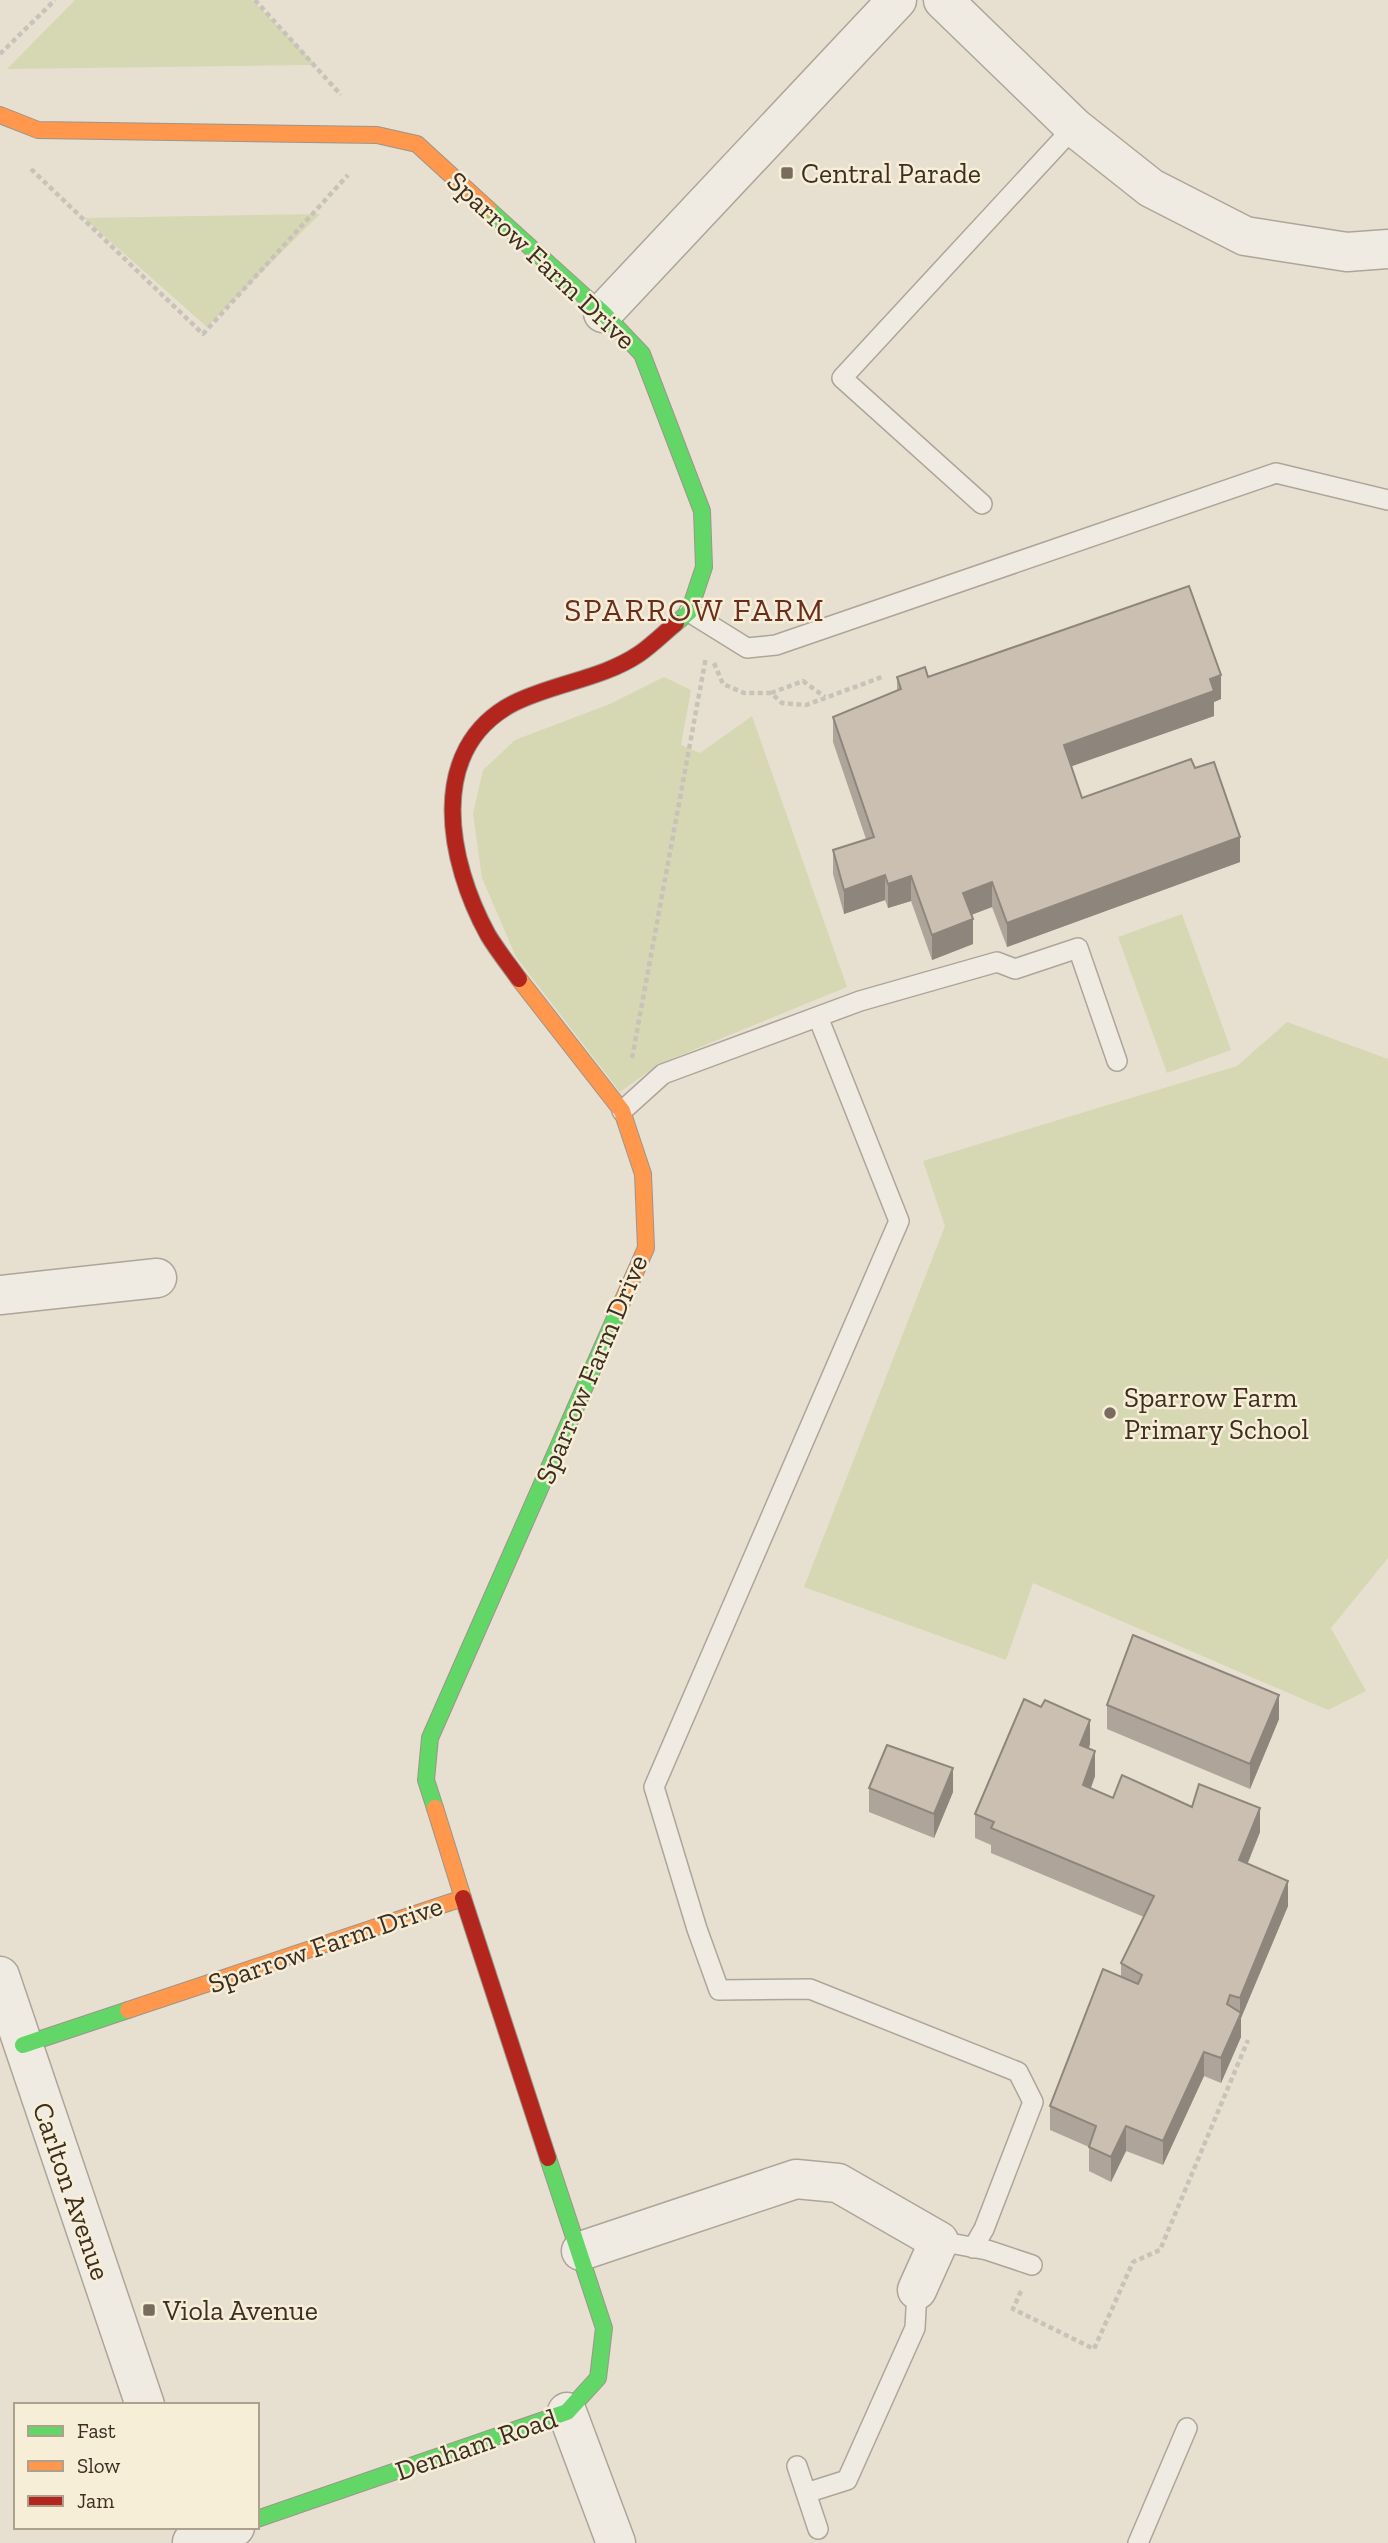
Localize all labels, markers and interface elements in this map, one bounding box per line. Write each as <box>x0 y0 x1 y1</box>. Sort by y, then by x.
place label: Central Parade <box>801 157 981 190</box>
street label: Sparrow Farm Drive <box>441 165 643 356</box>
marker: Central Parade <box>779 165 795 181</box>
district label: SPARROW FARM <box>564 591 826 629</box>
street label: Sparrow Farm Drive <box>528 1250 655 1489</box>
place label: Sparrow Farm Primary School <box>1124 1381 1309 1446</box>
marker: Sparrow Farm Primary School <box>1102 1405 1118 1421</box>
street label: Sparrow Farm Drive <box>204 1889 447 2000</box>
street label: Carlton Avenue <box>26 2098 117 2284</box>
place label: Viola Avenue <box>162 2294 318 2327</box>
marker: Viola Avenue <box>141 2302 157 2318</box>
street label: Denham Road <box>391 2401 561 2488</box>
legend <box>14 2403 259 2529</box>
text: Fast <box>77 2418 116 2443</box>
text: Slow <box>77 2453 120 2478</box>
text: Jam <box>77 2488 114 2513</box>

